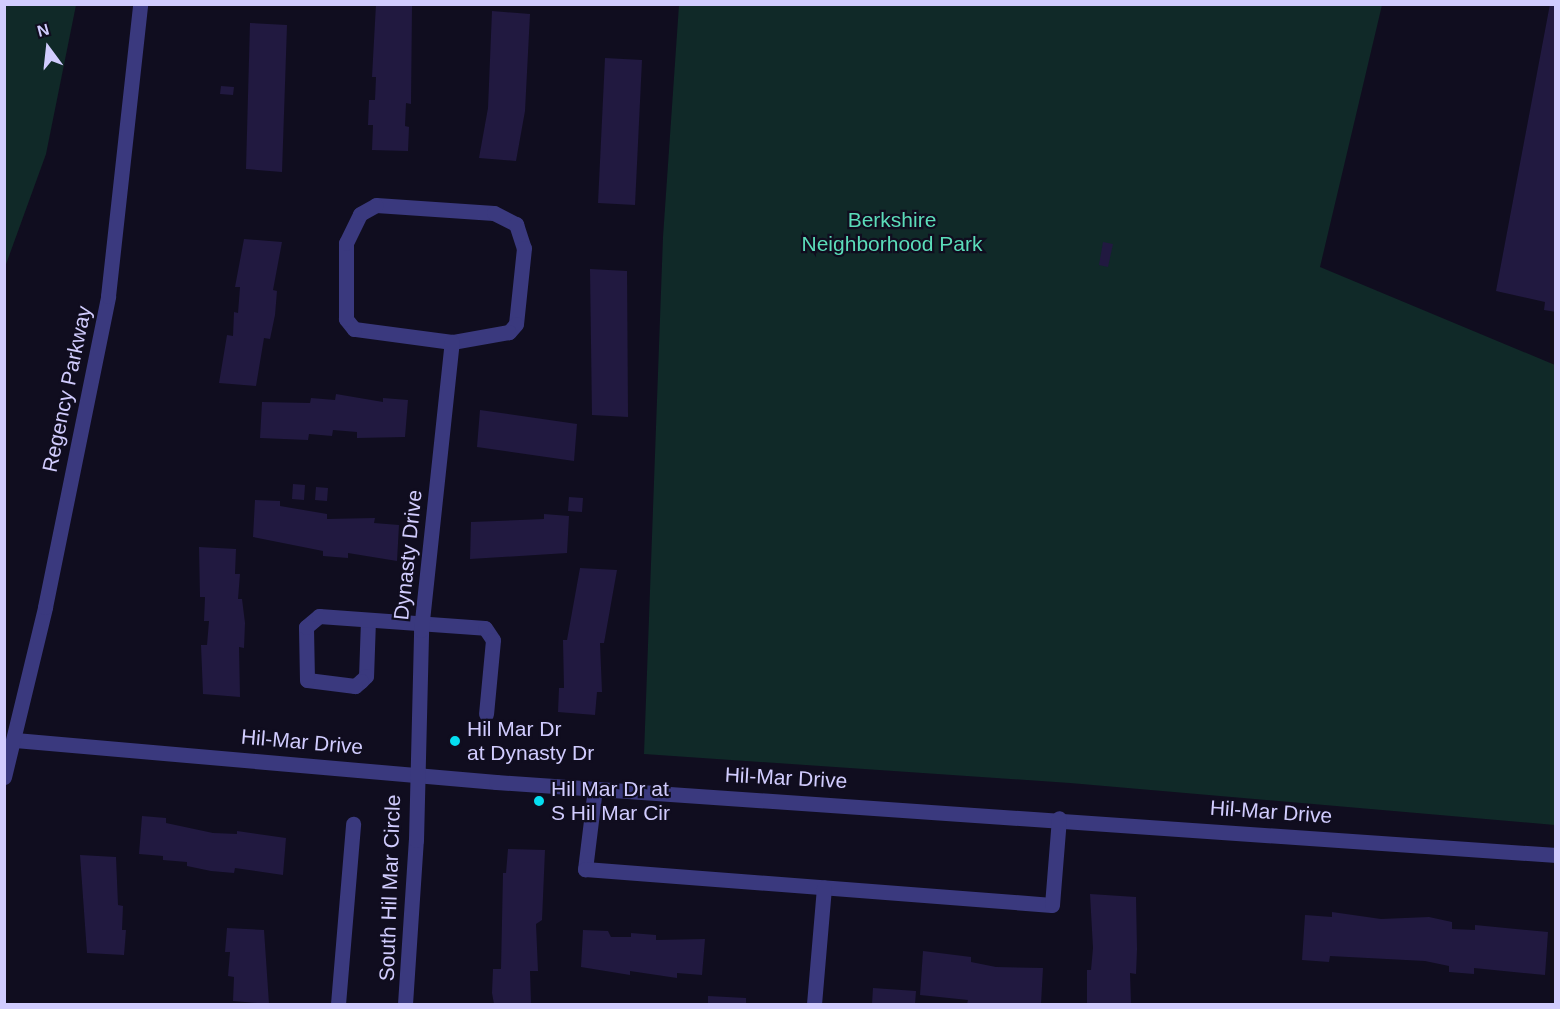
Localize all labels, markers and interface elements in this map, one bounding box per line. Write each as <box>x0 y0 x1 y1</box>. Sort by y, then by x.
north arrow <box>18 18 78 78</box>
text: N <box>35 20 51 40</box>
park label: Berkshire Neighborhood Park <box>802 207 982 257</box>
street label: Regency Parkway <box>37 304 97 474</box>
street label: Dynasty Drive <box>389 489 427 621</box>
place label: Hil Mar Dr at Dynasty Dr <box>467 716 594 766</box>
street label: Hil-Mar Drive <box>240 724 364 760</box>
marker: Hil Mar Dr at Dynasty Dr <box>448 734 462 748</box>
street label: Hil-Mar Drive <box>724 762 848 794</box>
place label: Hil Mar Dr at S Hil Mar Cir <box>551 776 670 826</box>
street label: South Hil Mar Circle <box>374 794 406 982</box>
marker: Hil Mar Dr at S Hil Mar Cir <box>532 794 546 808</box>
street label: Hil-Mar Drive <box>1209 795 1333 829</box>

